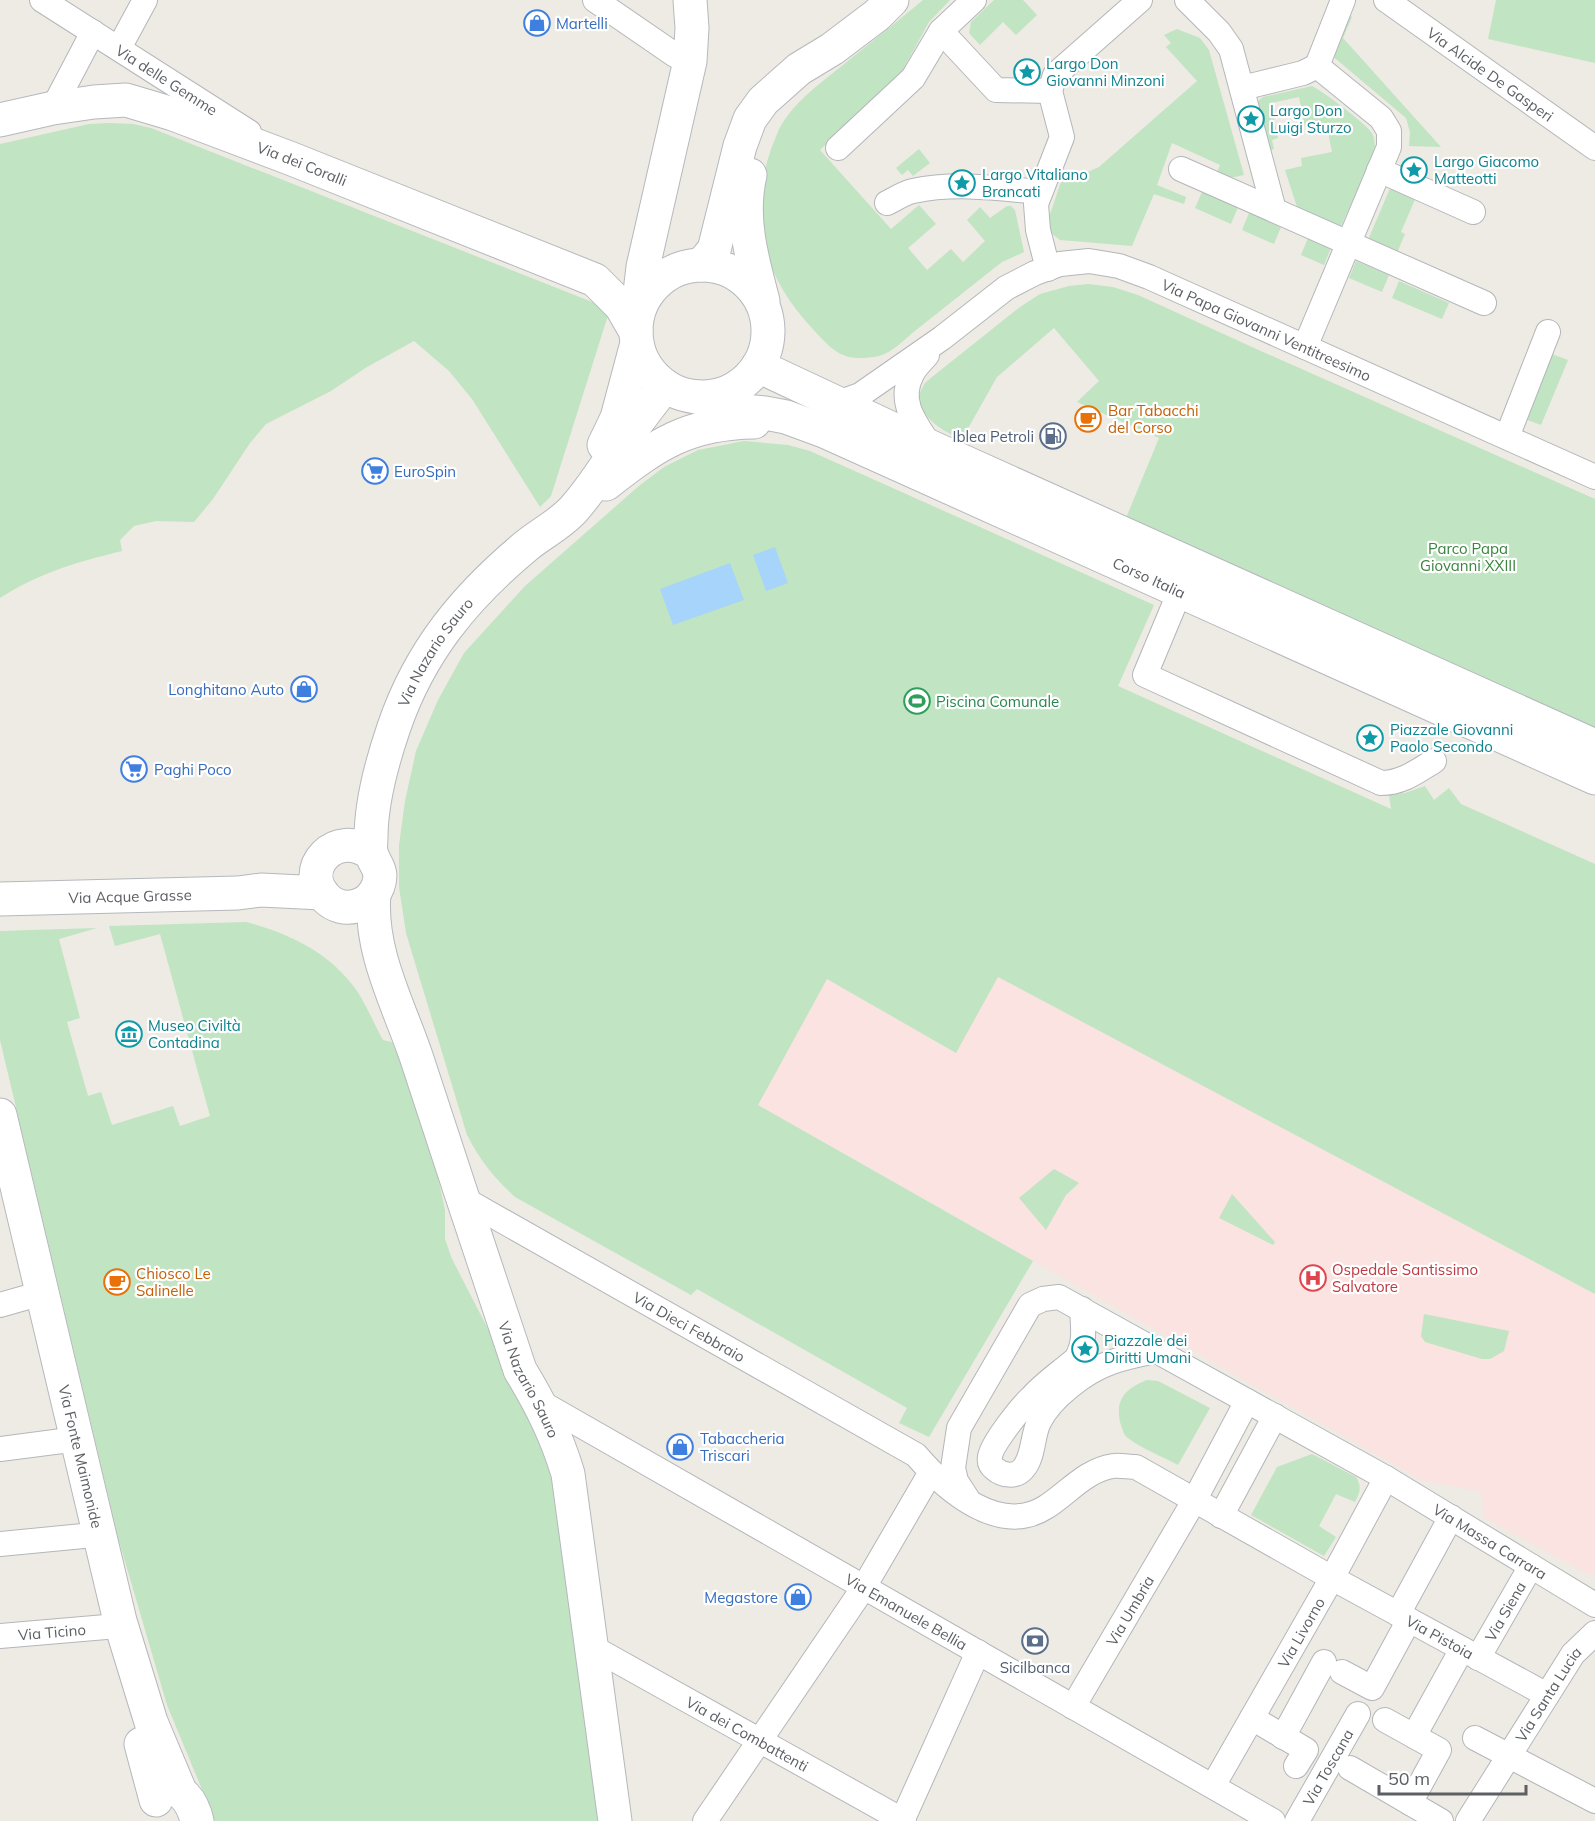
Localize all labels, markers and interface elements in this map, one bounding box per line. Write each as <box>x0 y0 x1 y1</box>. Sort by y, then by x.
shop icon: Martelli <box>522 8 552 38</box>
place label: Martelli <box>556 14 608 33</box>
street label: Via Alcide De Gasperi <box>1423 23 1557 125</box>
street label: Via delle Gemme <box>112 40 221 119</box>
place label: Largo Don Giovanni Minzoni <box>1046 54 1165 90</box>
place icon: Largo Don Giovanni Minzoni <box>1012 57 1042 87</box>
place label: Largo Don Luigi Sturzo <box>1270 101 1352 137</box>
place icon: Largo Don Luigi Sturzo <box>1236 104 1266 134</box>
street label: Via dei Coralli <box>254 137 350 190</box>
place label: Largo Giacomo Matteotti <box>1434 152 1539 188</box>
place icon: Largo Giacomo Matteotti <box>1399 155 1429 185</box>
place label: Largo Vitaliano Brancati <box>982 165 1088 201</box>
place icon: Largo Vitaliano Brancati <box>947 168 977 198</box>
street label: Via Papa Giovanni Ventitreesimo <box>1159 274 1374 385</box>
place label: Bar Tabacchi del Corso <box>1108 401 1199 437</box>
cafe icon: Bar Tabacchi del Corso <box>1073 404 1103 434</box>
fuel station icon: Iblea Petroli <box>1038 421 1068 451</box>
place label: Iblea Petroli <box>953 427 1034 446</box>
supermarket icon: EuroSpin <box>360 456 390 486</box>
place label: EuroSpin <box>394 462 456 481</box>
park label: Parco Papa Giovanni XXIII <box>1420 539 1516 575</box>
street label: Corso Italia <box>1110 553 1189 602</box>
street label: Via Nazario Sauro <box>393 593 477 709</box>
shop icon: Longhitano Auto <box>289 674 319 704</box>
place label: Longhitano Auto <box>168 680 284 699</box>
sports icon: Piscina Comunale <box>902 686 932 716</box>
place label: Piscina Comunale <box>936 692 1059 711</box>
place label: Piazzale Giovanni Paolo Secondo <box>1390 720 1513 756</box>
place icon: Piazzale Giovanni Paolo Secondo <box>1355 723 1385 753</box>
supermarket icon: Paghi Poco <box>119 754 149 784</box>
place label: Paghi Poco <box>154 760 232 779</box>
street label: Via Acque Grasse <box>68 885 192 907</box>
place label: Museo Civiltà Contadina <box>148 1016 241 1052</box>
museum icon: Museo Civiltà Contadina <box>114 1019 144 1049</box>
place label: Ospedale Santissimo Salvatore <box>1332 1260 1478 1296</box>
hospital icon: Ospedale Santissimo Salvatore <box>1298 1263 1328 1293</box>
place label: Chiosco Le Salinelle <box>136 1264 211 1300</box>
cafe icon: Chiosco Le Salinelle <box>102 1267 132 1297</box>
street label: Via Dieci Febbraio <box>630 1287 749 1366</box>
street label: Via Nazario Sauro <box>495 1319 564 1441</box>
place label: Piazzale dei Diritti Umani <box>1104 1331 1191 1367</box>
place icon: Piazzale dei Diritti Umani <box>1070 1334 1100 1364</box>
street label: Via Fonte Maimonide <box>55 1383 107 1530</box>
place label: Tabaccheria Triscari <box>700 1429 785 1465</box>
shop icon: Tabaccheria Triscari <box>665 1432 695 1462</box>
street label: Via Massa Carrara <box>1430 1499 1551 1583</box>
street label: Via Emanuele Bellia <box>842 1569 971 1654</box>
street label: Via Umbria <box>1102 1572 1158 1649</box>
street label: Via Siena <box>1480 1578 1530 1645</box>
shop icon: Megastore <box>783 1582 813 1612</box>
place label: Megastore <box>704 1588 778 1607</box>
street label: Via Livorno <box>1273 1594 1329 1671</box>
street label: Via Pistoia <box>1403 1611 1477 1663</box>
street label: Via Ticino <box>17 1619 87 1644</box>
bank icon: Sicilbanca <box>1020 1626 1050 1656</box>
street label: Via Santa Lucia <box>1511 1642 1585 1745</box>
place label: Sicilbanca <box>1000 1658 1070 1677</box>
street label: Via dei Combattenti <box>683 1692 812 1775</box>
street label: Via Toscana <box>1298 1725 1357 1809</box>
scale bar <box>1379 1758 1526 1796</box>
text: 50 m <box>1388 1767 1430 1790</box>

